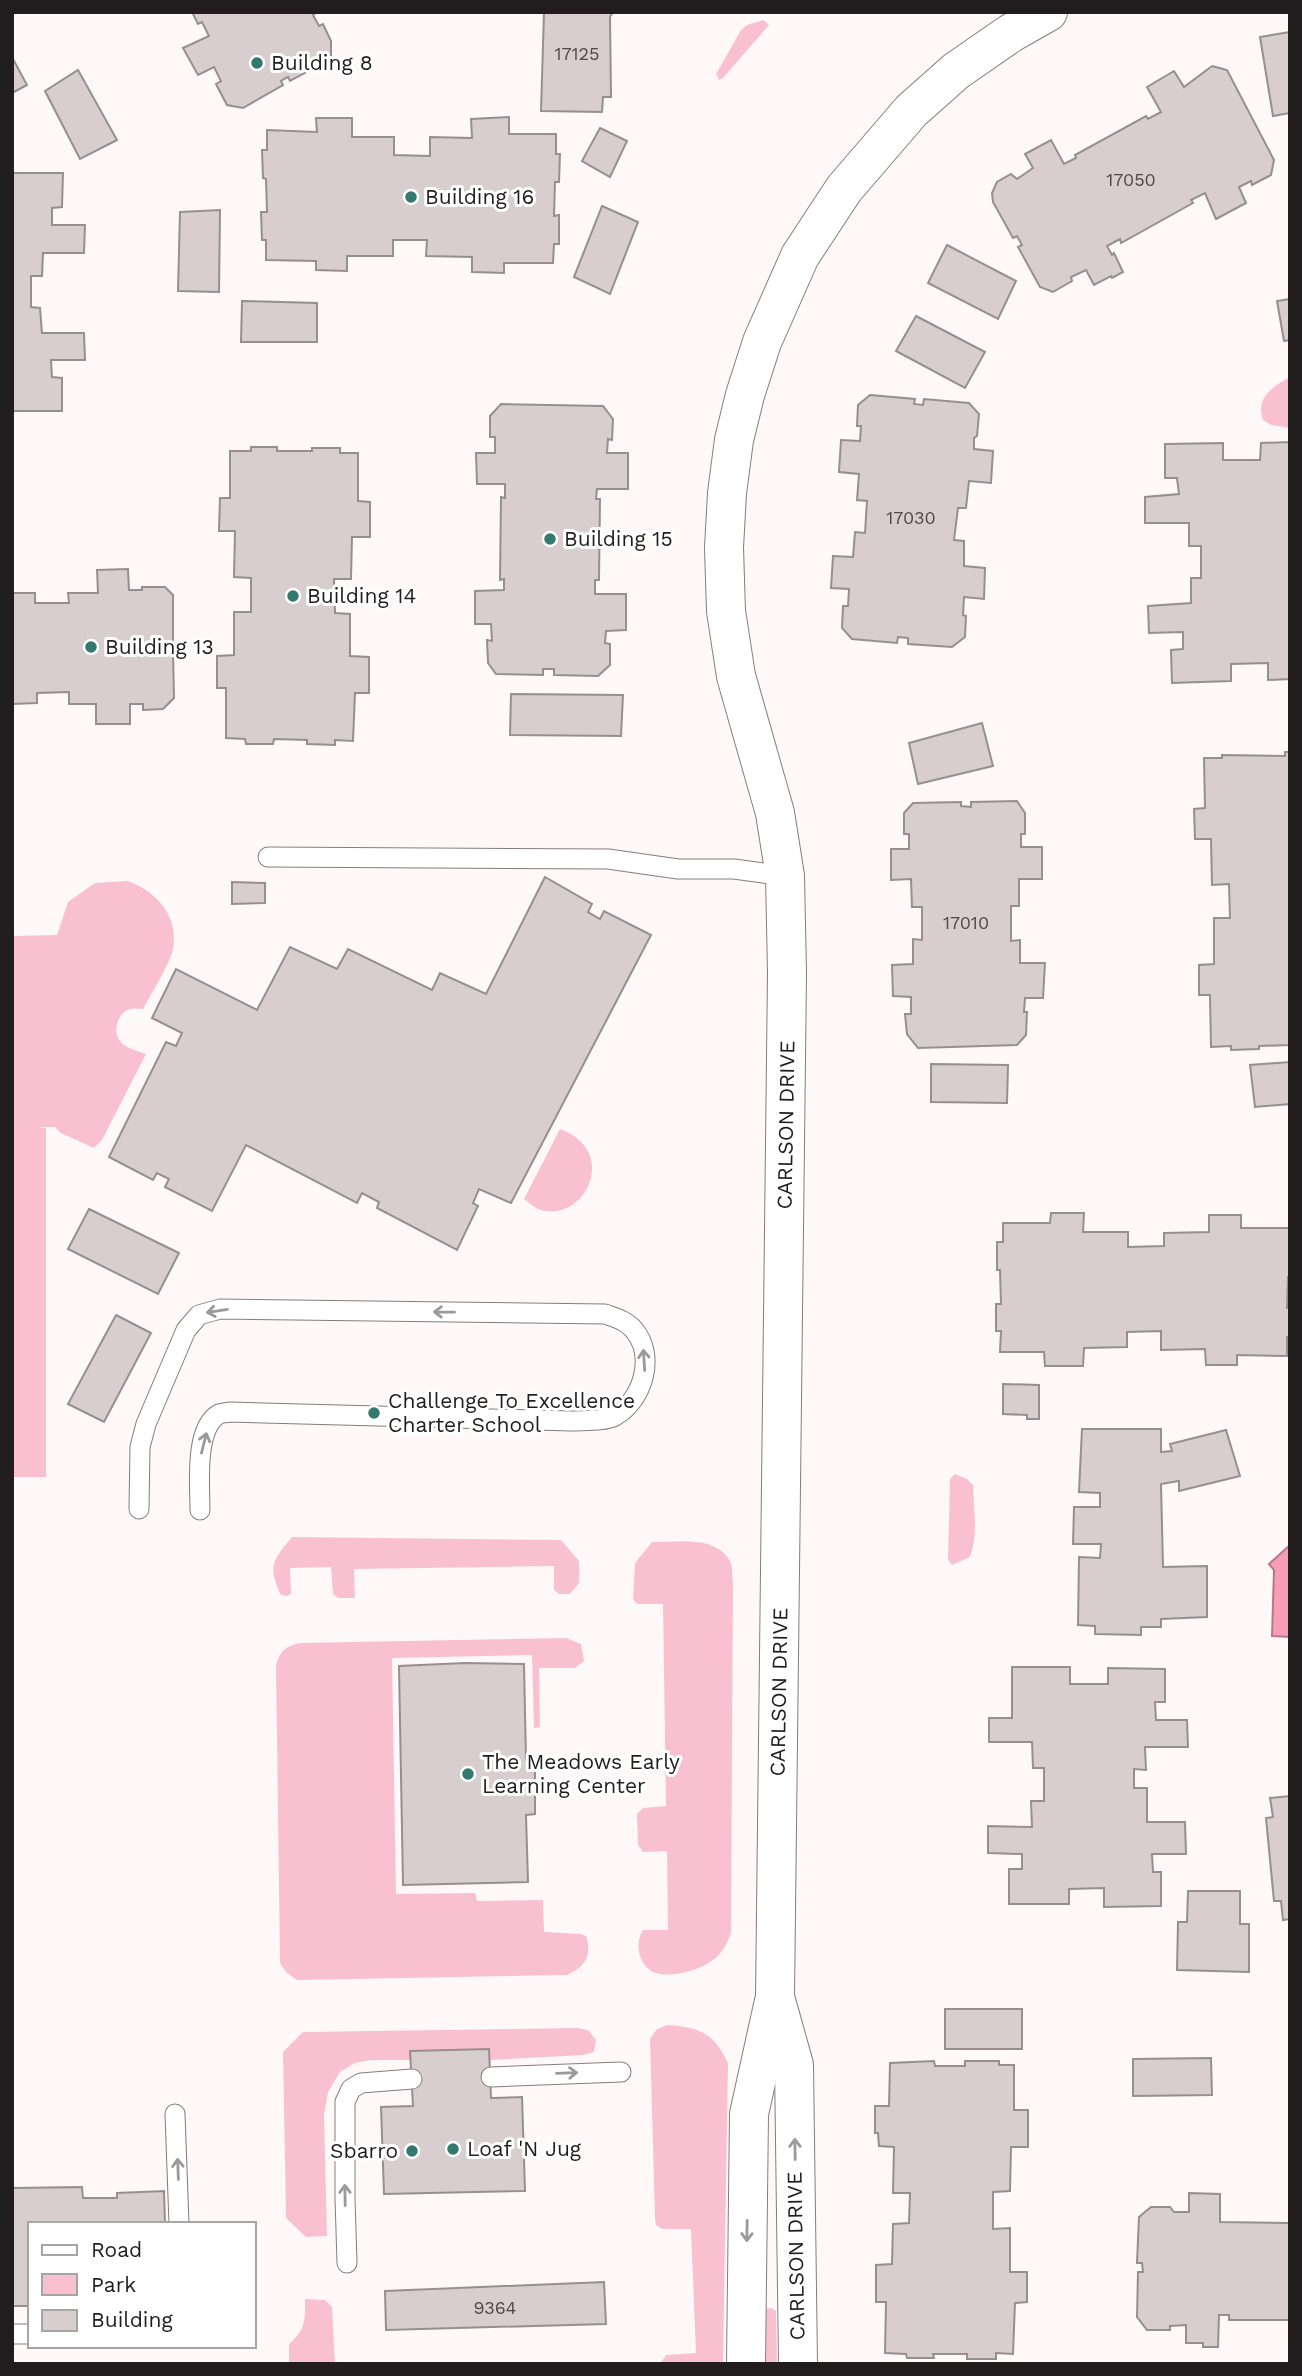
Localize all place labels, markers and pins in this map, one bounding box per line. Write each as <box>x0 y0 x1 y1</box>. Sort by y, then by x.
place label: Building 8 <box>271 50 373 75</box>
marker: Building 8 <box>249 55 265 71</box>
place label: Building 16 <box>425 184 534 209</box>
marker: Building 16 <box>403 189 419 205</box>
place label: Building 15 <box>564 526 673 551</box>
marker: Building 15 <box>542 531 558 547</box>
place label: Building 14 <box>307 583 416 608</box>
marker: Building 14 <box>285 588 301 604</box>
place label: Building 13 <box>105 634 214 659</box>
marker: Building 13 <box>83 639 99 655</box>
place label: Challenge To Excellence Charter School <box>388 1388 635 1437</box>
marker: Challenge To Excellence Charter School <box>366 1405 382 1421</box>
place label: The Meadows Early Learning Center <box>482 1749 680 1798</box>
marker: The Meadows Early Learning Center <box>460 1766 476 1782</box>
place label: Loaf 'N Jug <box>467 2136 582 2161</box>
place label: Sbarro <box>330 2138 398 2163</box>
marker: Loaf 'N Jug <box>445 2141 461 2157</box>
marker: Sbarro <box>404 2143 420 2159</box>

